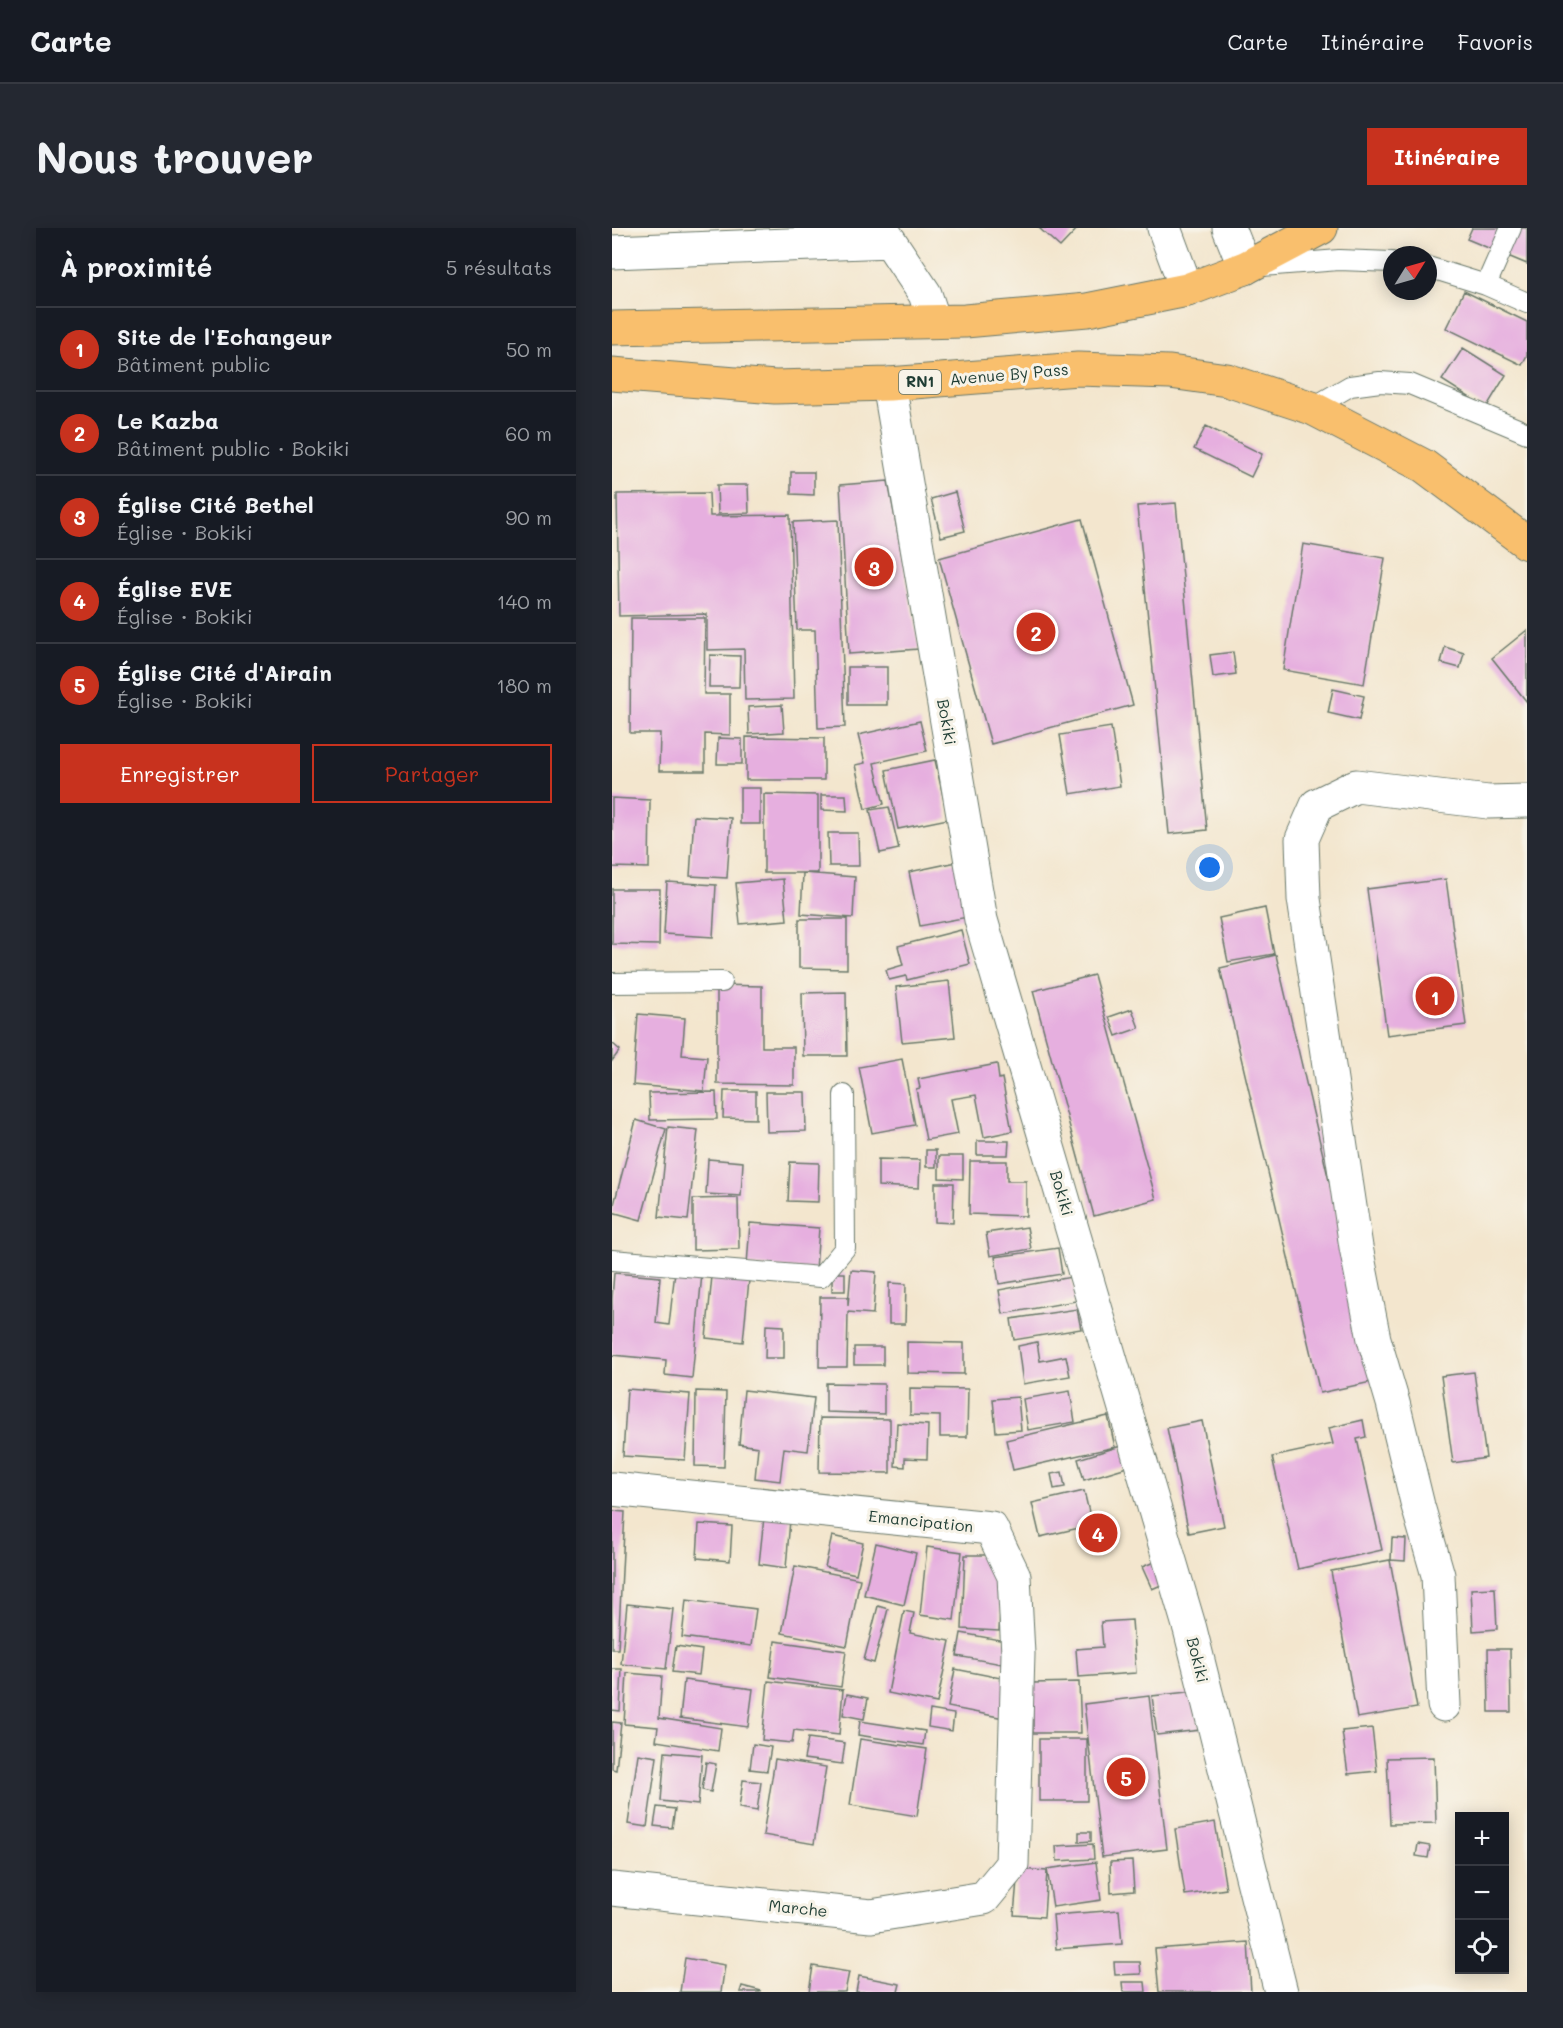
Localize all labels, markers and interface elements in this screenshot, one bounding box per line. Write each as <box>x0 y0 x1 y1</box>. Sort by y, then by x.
text: Carte <box>30 23 112 59</box>
text: Carte <box>1227 28 1288 55</box>
text: Itinéraire <box>1321 28 1424 55</box>
text: Favoris <box>1457 28 1533 55</box>
button: Itinéraire <box>1367 128 1527 185</box>
text: Nous trouver <box>36 129 314 184</box>
north arrow <box>1383 246 1437 300</box>
text: À proximité <box>60 250 212 284</box>
text: 5 résultats <box>446 254 552 280</box>
text: Site de l'Echangeur <box>117 322 332 351</box>
text: 1 <box>75 336 84 362</box>
text: 50 m <box>506 336 552 362</box>
text: Bâtiment public <box>117 351 270 377</box>
street label: Avenue By Pass <box>949 358 1069 389</box>
road number: RN1 <box>899 370 941 394</box>
text: Le Kazba <box>117 406 219 435</box>
text: 2 <box>74 420 85 446</box>
text: 60 m <box>505 420 552 446</box>
text: Bâtiment public · Bokiki <box>117 435 350 461</box>
text: Église Cité Bethel <box>117 490 314 519</box>
text: 3 <box>74 504 86 530</box>
text: 90 m <box>506 504 552 530</box>
text: Église · Bokiki <box>117 519 253 545</box>
pin: 3 <box>854 544 894 590</box>
text: Église EVE <box>117 574 232 603</box>
text: 4 <box>73 588 86 614</box>
text: 140 m <box>497 588 552 614</box>
text: Église · Bokiki <box>117 603 253 629</box>
pin: 2 <box>1016 610 1056 654</box>
text: Église Cité d'Airain <box>117 658 332 687</box>
text: 5 <box>74 672 85 698</box>
text: 180 m <box>496 672 552 698</box>
text: Église · Bokiki <box>117 687 253 713</box>
street label: Bokiki <box>933 697 962 746</box>
button: Enregistrer <box>60 744 300 803</box>
button: Partager <box>312 744 552 803</box>
your location <box>1195 853 1224 882</box>
pin: 1 <box>1416 974 1454 1018</box>
street label: Bokiki <box>1046 1168 1079 1218</box>
street label: Emancipation <box>868 1505 974 1536</box>
pin: 4 <box>1078 1510 1118 1556</box>
street label: Bokiki <box>1183 1635 1214 1685</box>
pin: 5 <box>1106 1754 1146 1800</box>
map controls <box>1455 1812 1509 1974</box>
button: + <box>1455 1812 1509 1866</box>
button: − <box>1455 1866 1509 1920</box>
street label: Marche <box>768 1894 829 1921</box>
button: locate <box>1455 1920 1509 1974</box>

